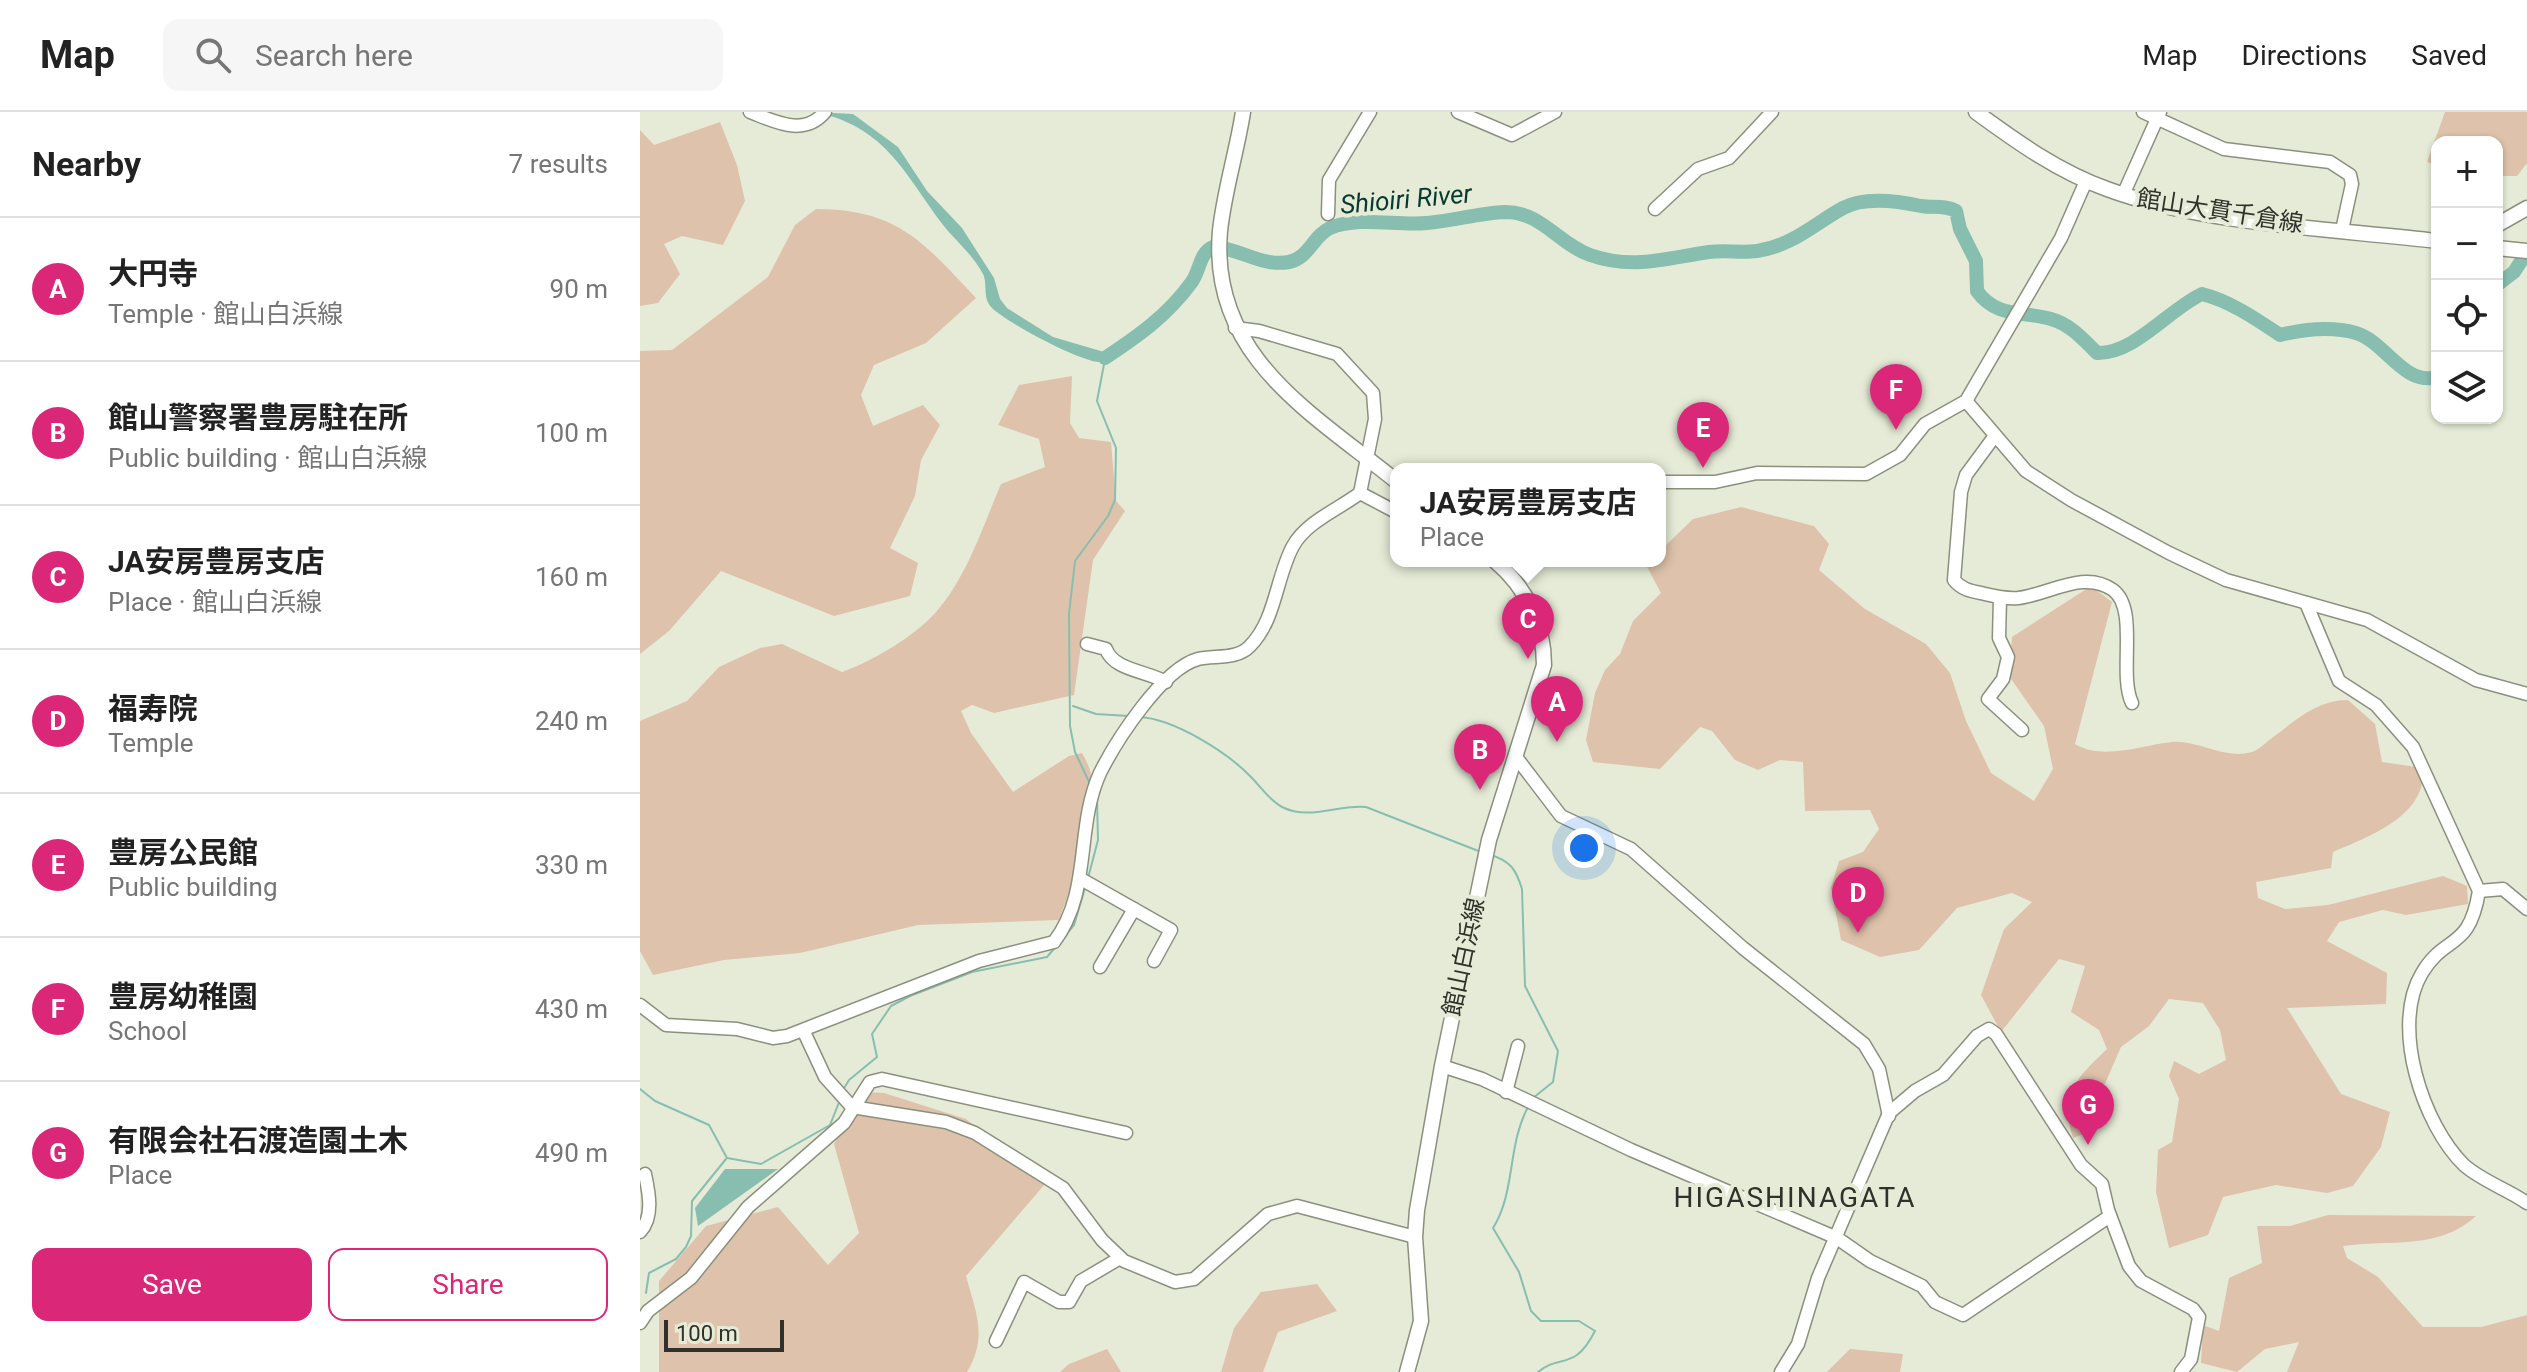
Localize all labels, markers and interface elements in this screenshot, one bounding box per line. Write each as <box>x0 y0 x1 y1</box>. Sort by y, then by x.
search box <box>163 19 723 91</box>
text: Map <box>40 33 115 77</box>
icon: search <box>191 33 235 77</box>
text: Search here <box>255 38 413 73</box>
text: Map <box>2142 39 2198 72</box>
text: Directions <box>2242 39 2367 72</box>
text: Saved <box>2411 39 2487 72</box>
map controls <box>2431 136 2503 424</box>
button: + <box>2431 136 2503 208</box>
text: Nearby <box>32 144 141 184</box>
text: 7 results <box>509 149 608 179</box>
water label: Shioiri River <box>1339 178 1475 220</box>
street label: 館山大貫千倉線 <box>2135 184 2305 238</box>
button: − <box>2431 208 2503 280</box>
text: 大円寺 <box>108 256 198 291</box>
text: A <box>49 274 67 304</box>
text: 90 m <box>550 274 608 304</box>
button: locate <box>2431 280 2503 352</box>
text: Temple · 館山白浜線 <box>108 299 343 329</box>
button: layers <box>2431 352 2503 424</box>
pin: F <box>1870 364 1922 430</box>
text: 館山警察署豊房駐在所 <box>108 400 408 435</box>
pin: E <box>1677 402 1729 468</box>
text: B <box>50 418 66 448</box>
text: 100 m <box>535 418 608 448</box>
text: Public building · 館山白浜線 <box>108 443 427 473</box>
popup <box>1390 463 1666 567</box>
text: JA安房豊房支店 <box>1420 485 1636 520</box>
text: Place <box>1420 522 1484 552</box>
text: JA安房豊房支店 <box>108 544 325 579</box>
text: C <box>49 562 67 592</box>
text: 160 m <box>535 562 608 592</box>
text: Place · 館山白浜線 <box>108 587 322 617</box>
pin: C <box>1502 593 1554 659</box>
pin: A <box>1531 676 1583 742</box>
text: 福寿院 <box>108 691 198 726</box>
text: D <box>50 706 66 736</box>
text: 240 m <box>535 706 608 736</box>
pin: B <box>1454 724 1506 790</box>
text: Temple <box>108 728 194 758</box>
your location <box>1564 828 1604 868</box>
text: 豊房公民館 <box>108 835 258 870</box>
text: E <box>51 850 65 880</box>
text: 330 m <box>535 850 608 880</box>
pin: D <box>1832 867 1884 933</box>
text: Public building <box>108 872 278 902</box>
street label: 館山白浜線 <box>1438 895 1490 1019</box>
text: 豊房幼稚園 <box>108 979 258 1014</box>
text: F <box>51 994 65 1024</box>
text: 430 m <box>535 994 608 1024</box>
text: School <box>108 1016 187 1046</box>
pin: G <box>2062 1079 2114 1145</box>
text: 有限会社石渡造園土木 <box>108 1123 408 1158</box>
text: G <box>49 1138 67 1168</box>
text: 490 m <box>535 1138 608 1168</box>
text: Place <box>108 1160 172 1190</box>
district label: HIGASHINAGATA <box>1674 1181 1916 1214</box>
button: Save <box>32 1248 312 1321</box>
button: Share <box>328 1248 608 1321</box>
scale bar <box>664 1316 784 1352</box>
text: 100 m <box>676 1321 738 1346</box>

